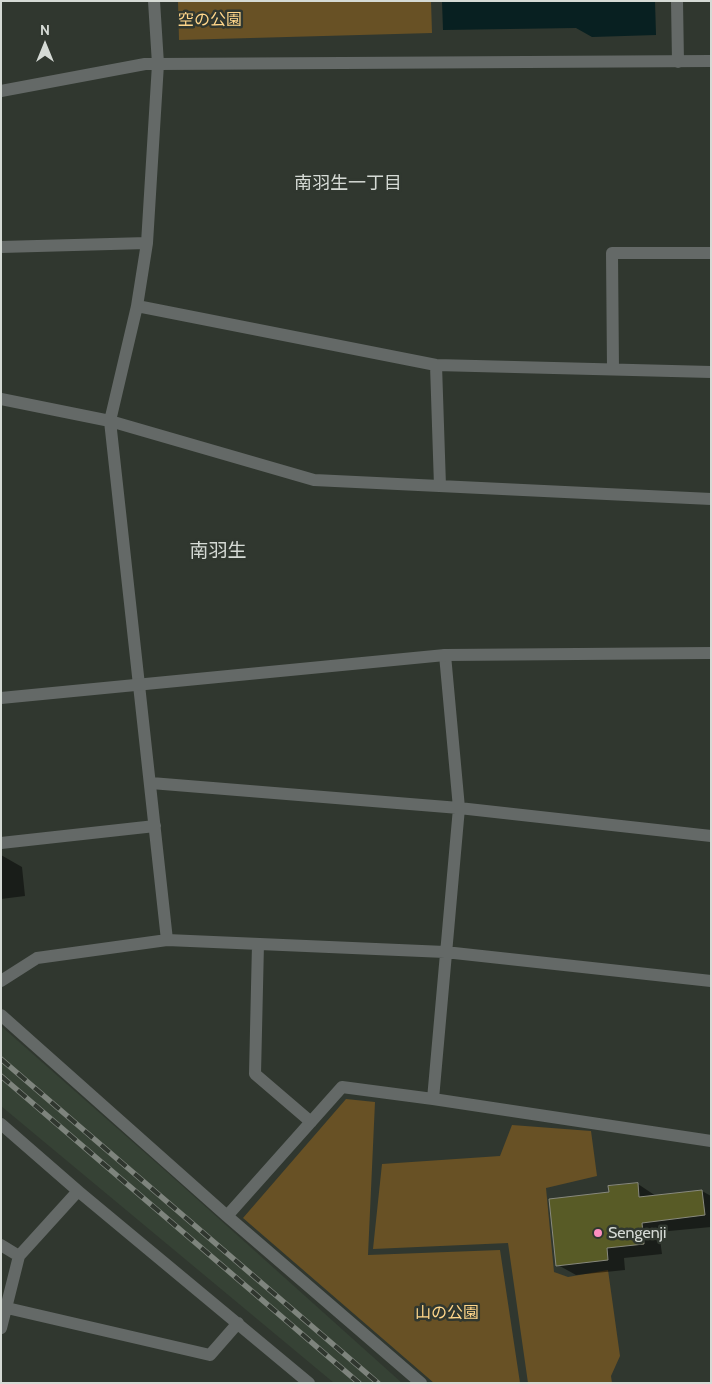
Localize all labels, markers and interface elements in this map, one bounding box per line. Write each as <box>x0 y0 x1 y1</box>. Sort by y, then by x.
park label: 空の公園 <box>178 10 242 30</box>
north arrow <box>20 20 70 70</box>
text: N <box>40 21 50 39</box>
district label: 南羽生一丁目 <box>294 173 402 195</box>
district label: 南羽生 <box>190 540 246 562</box>
place label: Sengenji <box>608 1223 666 1243</box>
marker: Sengenji <box>592 1227 604 1239</box>
park label: 山の公園 <box>415 1303 479 1323</box>

